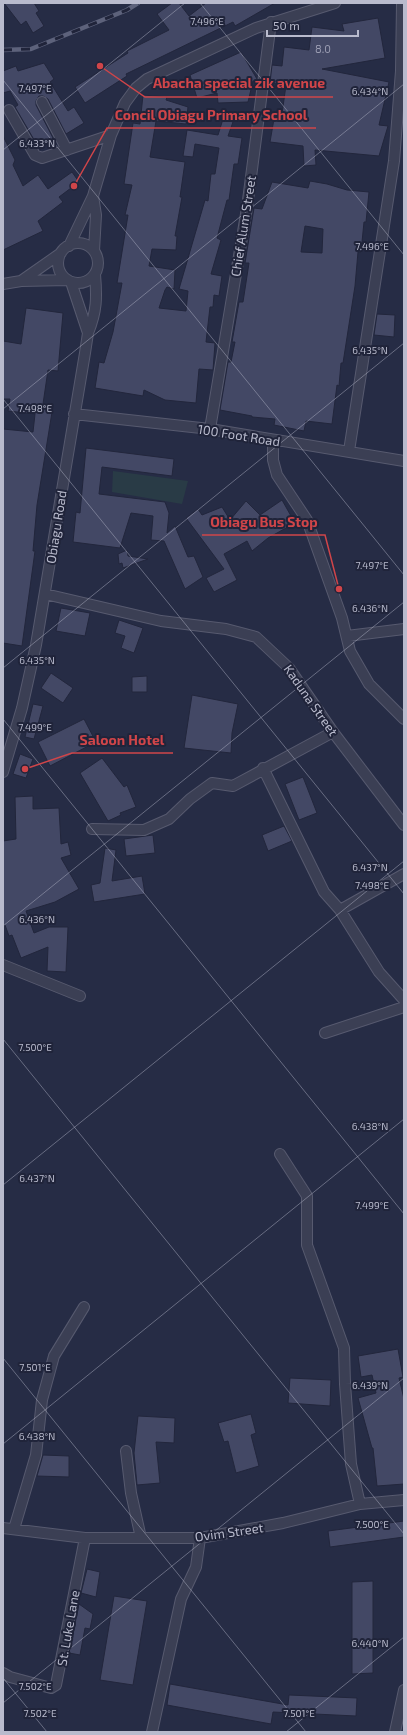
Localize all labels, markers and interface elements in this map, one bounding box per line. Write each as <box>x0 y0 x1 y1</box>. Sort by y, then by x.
scale bar <box>267 12 358 38</box>
text: 7.496°E <box>190 15 224 27</box>
text: 50 m <box>273 18 300 32</box>
house number: 8.0 <box>315 42 331 55</box>
callout: Abacha special zik avenue <box>145 71 333 97</box>
text: Abacha special zik avenue <box>153 74 325 91</box>
text: 7.497°E <box>18 82 52 94</box>
text: 6.434°N <box>352 85 388 97</box>
callout: Concil Obiagu Primary School <box>107 102 316 128</box>
text: Concil Obiagu Primary School <box>115 106 308 123</box>
text: 6.433°N <box>19 137 55 149</box>
street label: Chief Alum Street <box>227 174 259 278</box>
text: 7.496°E <box>355 240 389 252</box>
text: 6.435°N <box>352 344 388 356</box>
text: 7.498°E <box>18 402 52 414</box>
street label: 100 Foot Road <box>197 421 281 449</box>
street label: Obiagu Road <box>42 489 70 565</box>
callout: Obiagu Bus Stop <box>202 509 325 535</box>
text: Obiagu Bus Stop <box>210 513 318 530</box>
text: 7.497°E <box>355 559 389 571</box>
text: 6.436°N <box>352 602 388 614</box>
text: 6.435°N <box>19 654 55 666</box>
street label: Kaduna Street <box>281 661 341 739</box>
text: 7.499°E <box>18 721 52 733</box>
callout: Saloon Hotel <box>72 727 173 753</box>
text: Saloon Hotel <box>80 731 165 748</box>
text: 6.437°N <box>352 861 388 873</box>
text: 7.498°E <box>355 879 389 891</box>
text: 6.436°N <box>19 913 55 925</box>
text: 7.500°E <box>18 1041 52 1053</box>
text: 6.438°N <box>352 1120 388 1132</box>
text: 6.437°N <box>19 1172 55 1184</box>
text: 7.499°E <box>355 1199 389 1211</box>
text: 7.501°E <box>19 1361 51 1373</box>
text: 6.439°N <box>352 1379 388 1391</box>
text: 6.438°N <box>19 1430 55 1442</box>
text: 7.500°E <box>355 1518 389 1530</box>
street label: Ovim Street <box>194 1519 264 1545</box>
street label: St. Luke Lane <box>53 1589 83 1667</box>
text: 6.440°N <box>352 1637 388 1649</box>
text: 7.502°E <box>18 1680 52 1692</box>
text: 7.502°E <box>23 1707 57 1719</box>
text: 7.501°E <box>283 1707 315 1719</box>

